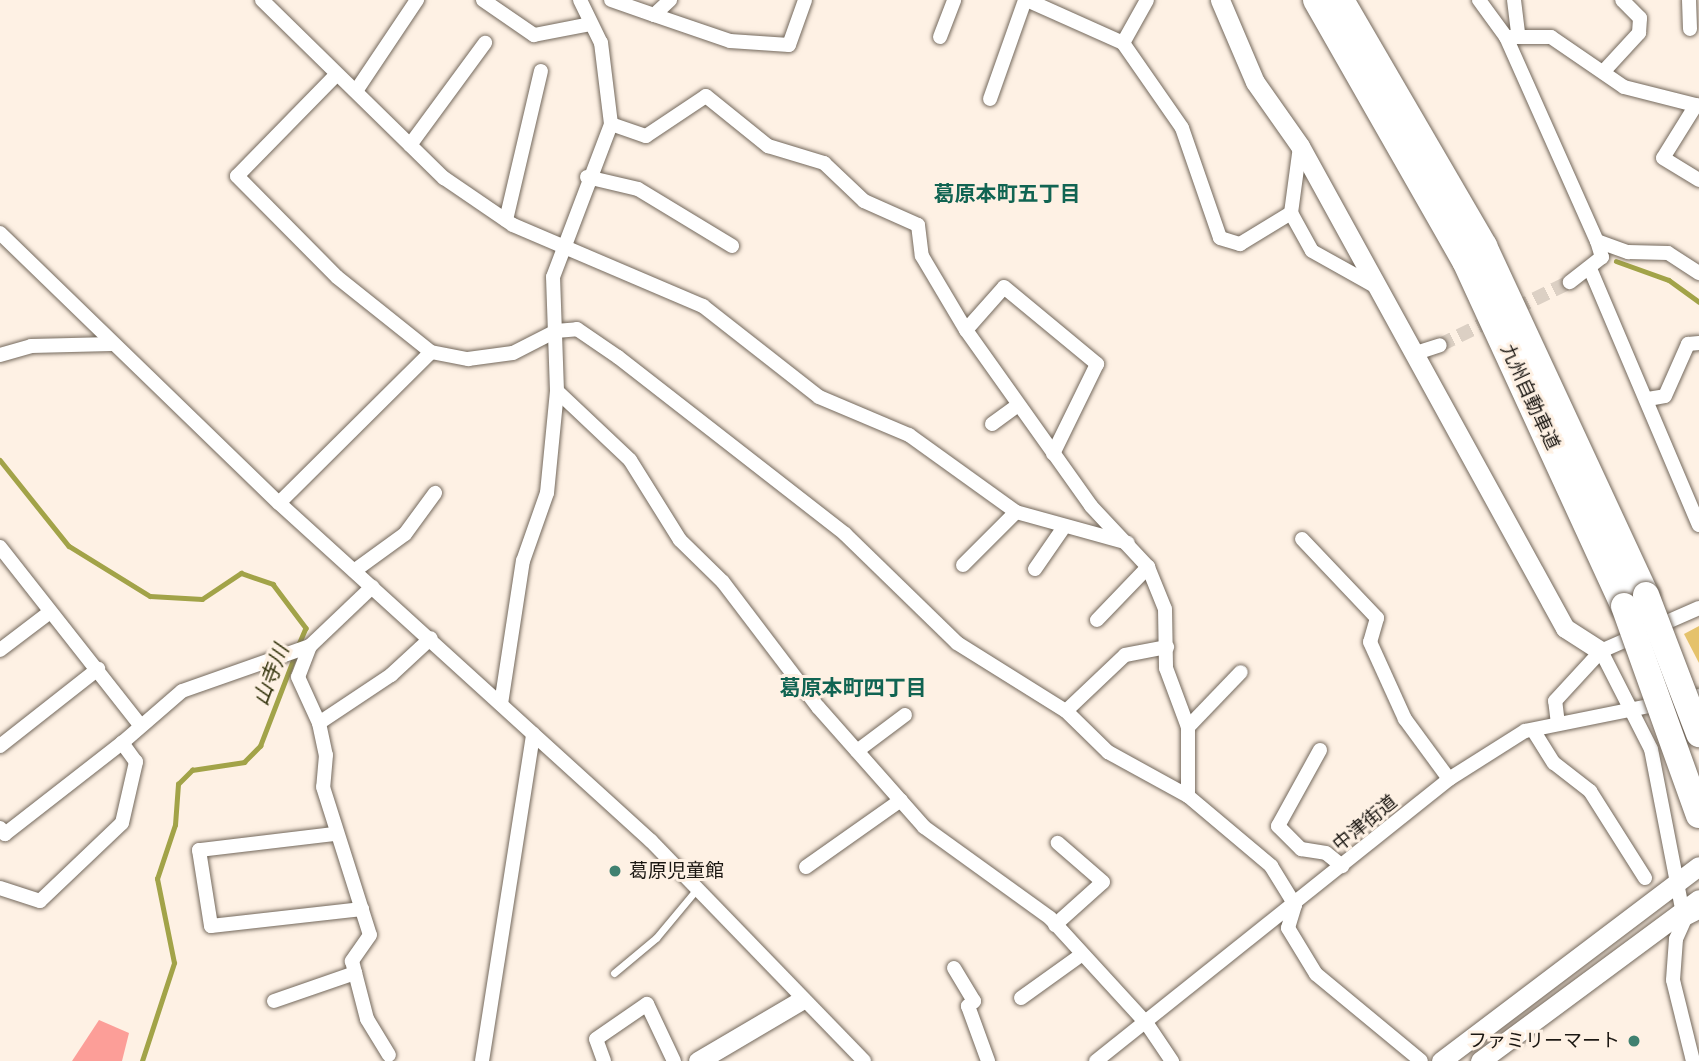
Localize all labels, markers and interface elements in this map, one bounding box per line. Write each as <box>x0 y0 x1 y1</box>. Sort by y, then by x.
district label: 葛原本町五丁目 <box>934 181 1080 207</box>
street label: 九州自動車道 <box>1496 341 1564 453</box>
water label: 山寺川 <box>248 641 294 709</box>
district label: 葛原本町四丁目 <box>780 675 926 701</box>
street label: 中津街道 <box>1328 790 1402 856</box>
place label: 葛原児童館 <box>629 860 724 882</box>
marker: 葛原児童館 <box>607 863 623 879</box>
place label: ファミリーマート <box>1468 1030 1620 1052</box>
marker: ファミリーマート <box>1626 1033 1642 1049</box>

